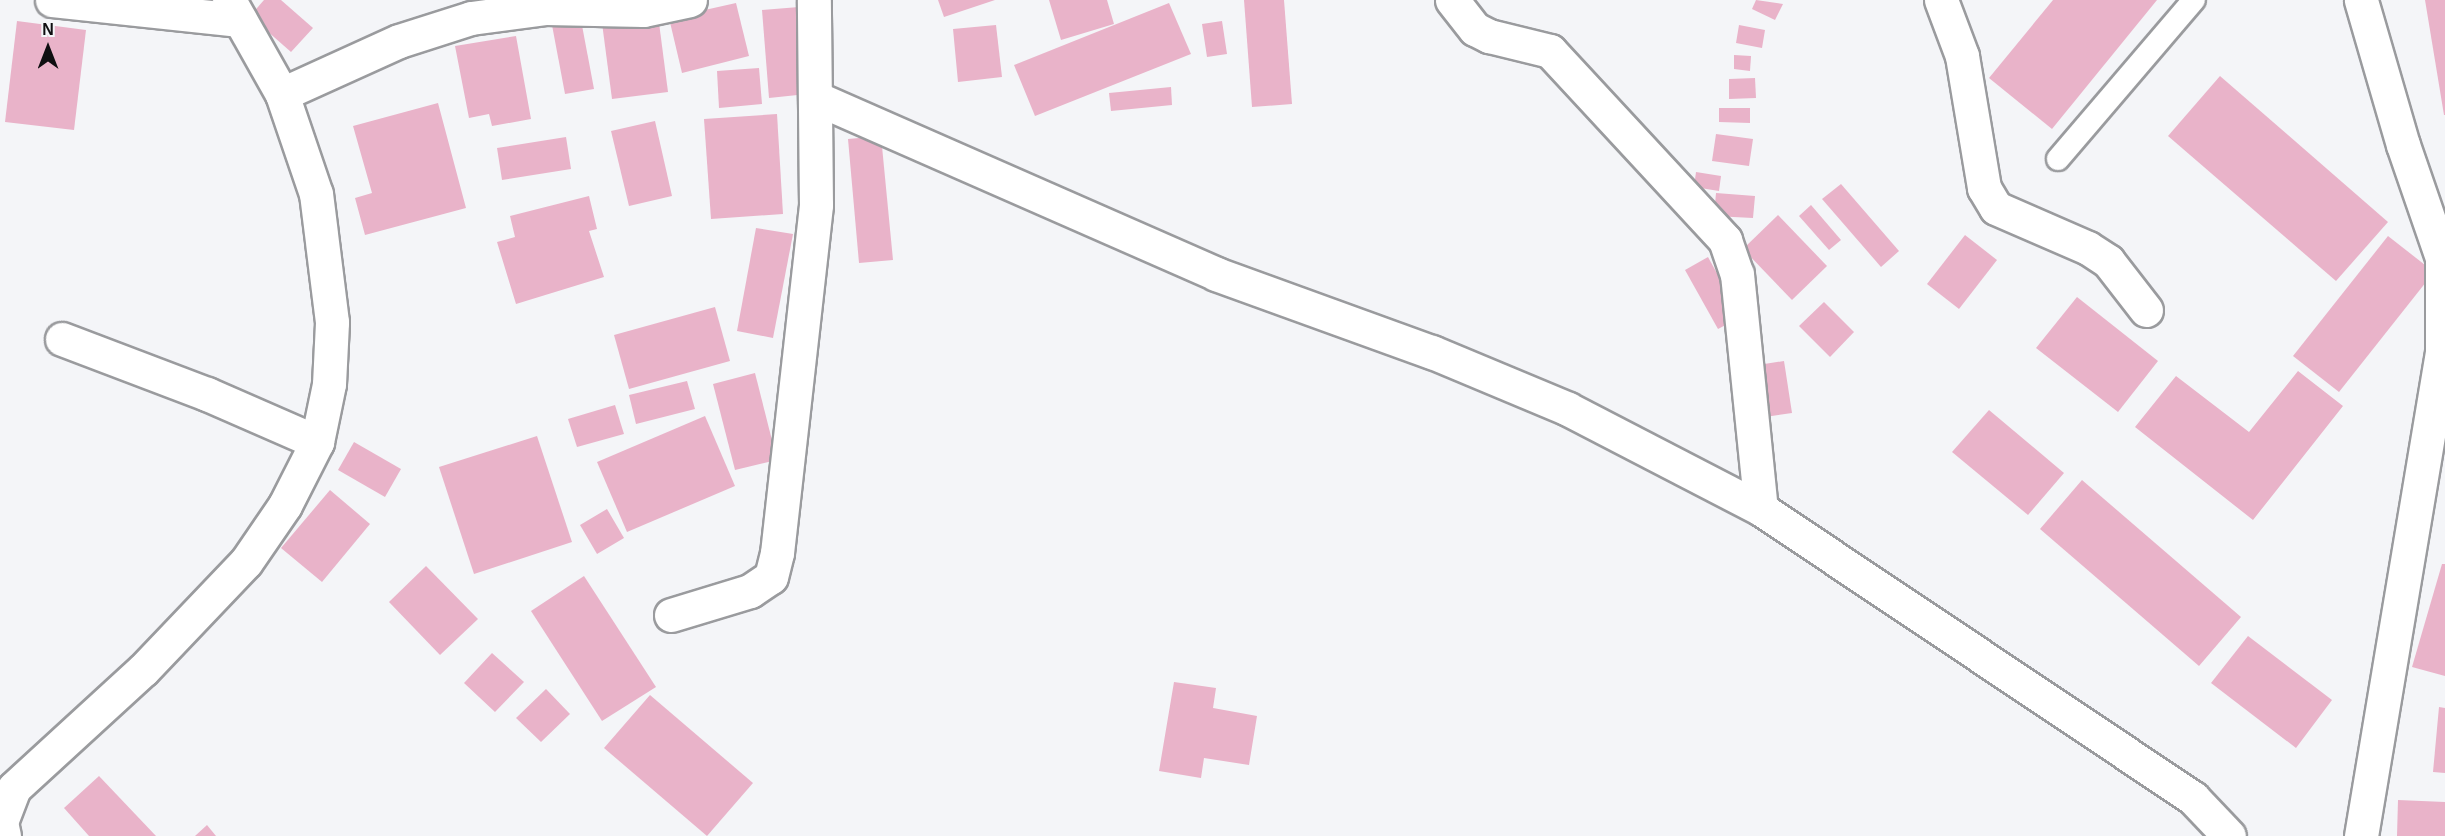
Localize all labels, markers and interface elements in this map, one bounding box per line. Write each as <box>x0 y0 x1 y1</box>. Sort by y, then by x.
north arrow <box>18 18 78 78</box>
text: N <box>42 21 54 38</box>

